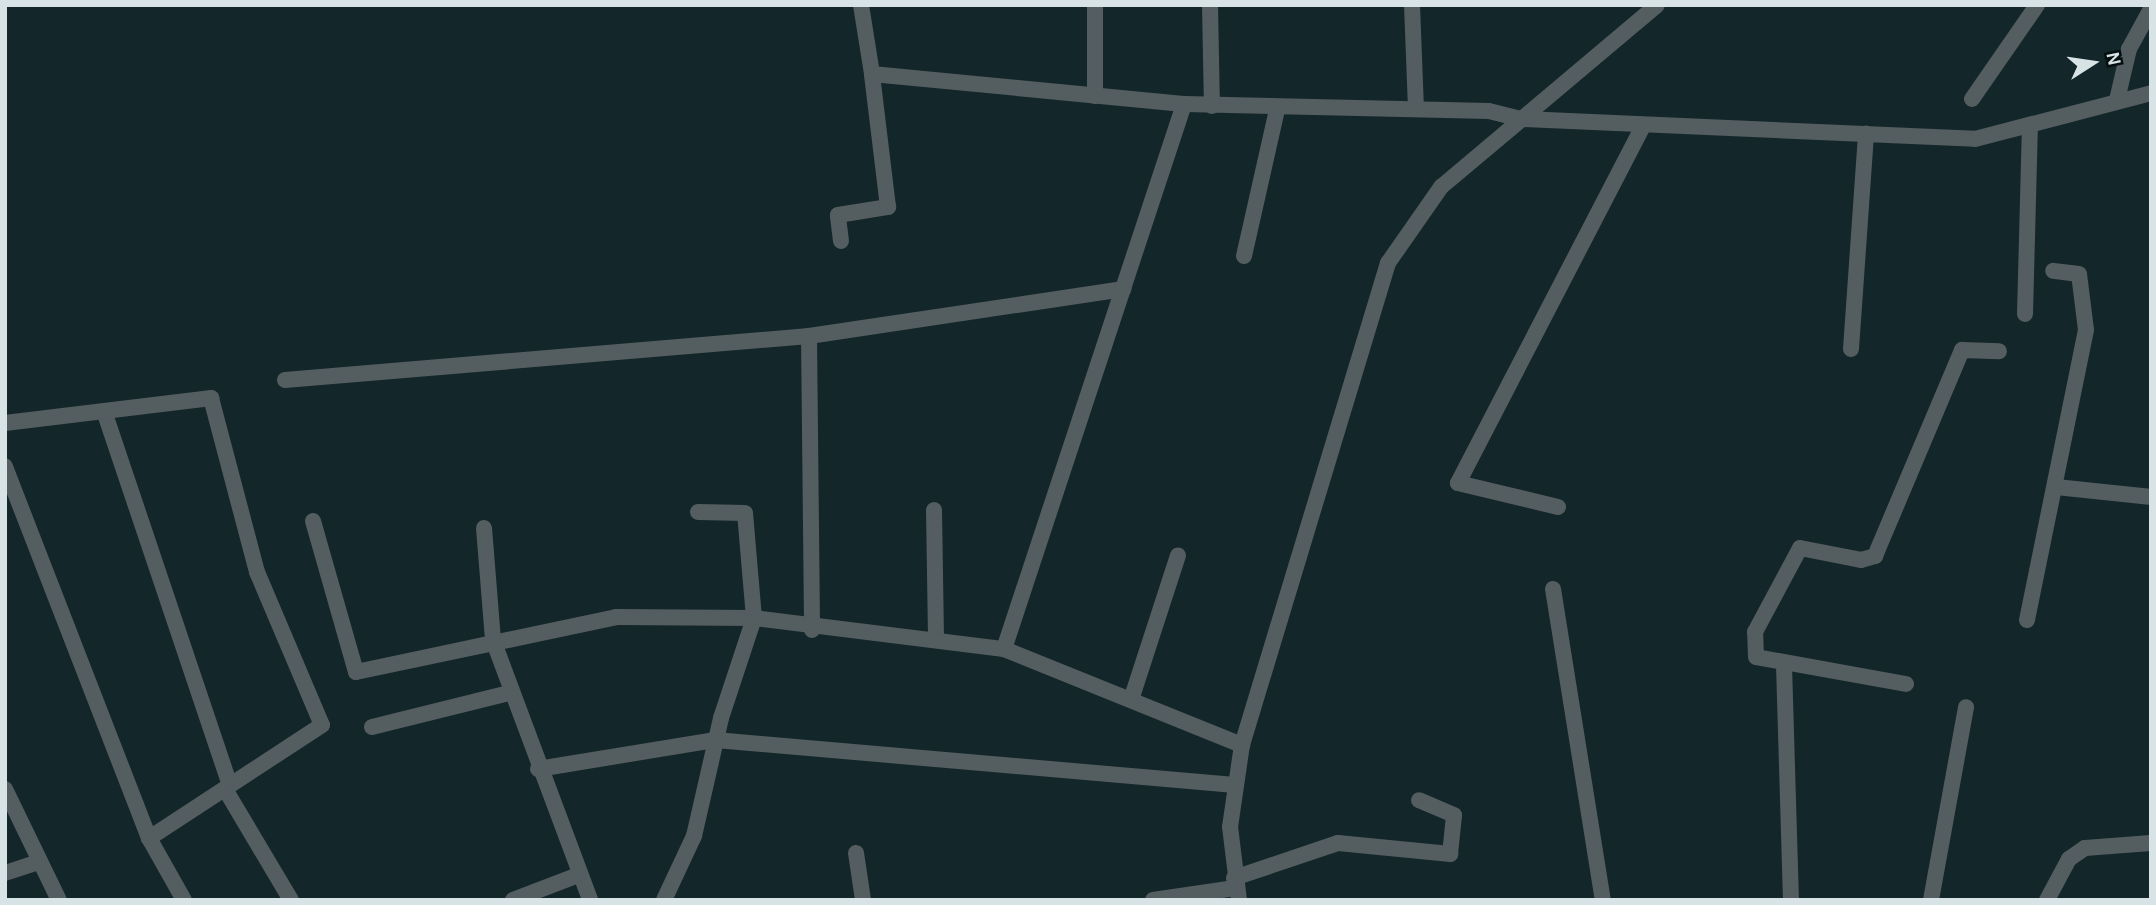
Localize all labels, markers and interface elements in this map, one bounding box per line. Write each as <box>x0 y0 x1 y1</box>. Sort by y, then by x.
north arrow <box>2058 28 2128 98</box>
text: N <box>2101 50 2126 68</box>

